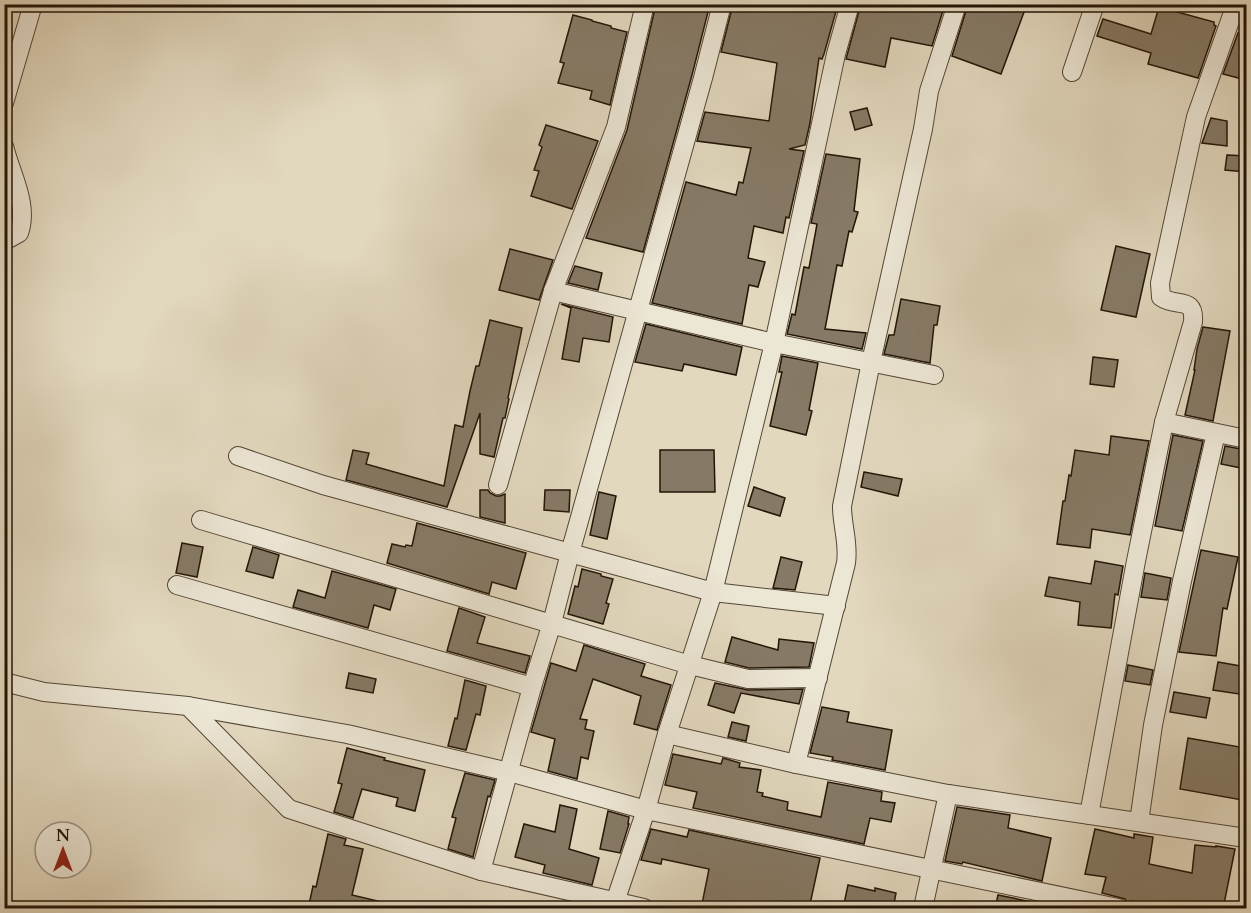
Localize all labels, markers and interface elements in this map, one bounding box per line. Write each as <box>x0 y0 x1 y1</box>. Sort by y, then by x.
north arrow <box>33 820 93 880</box>
text: N <box>56 825 70 847</box>

